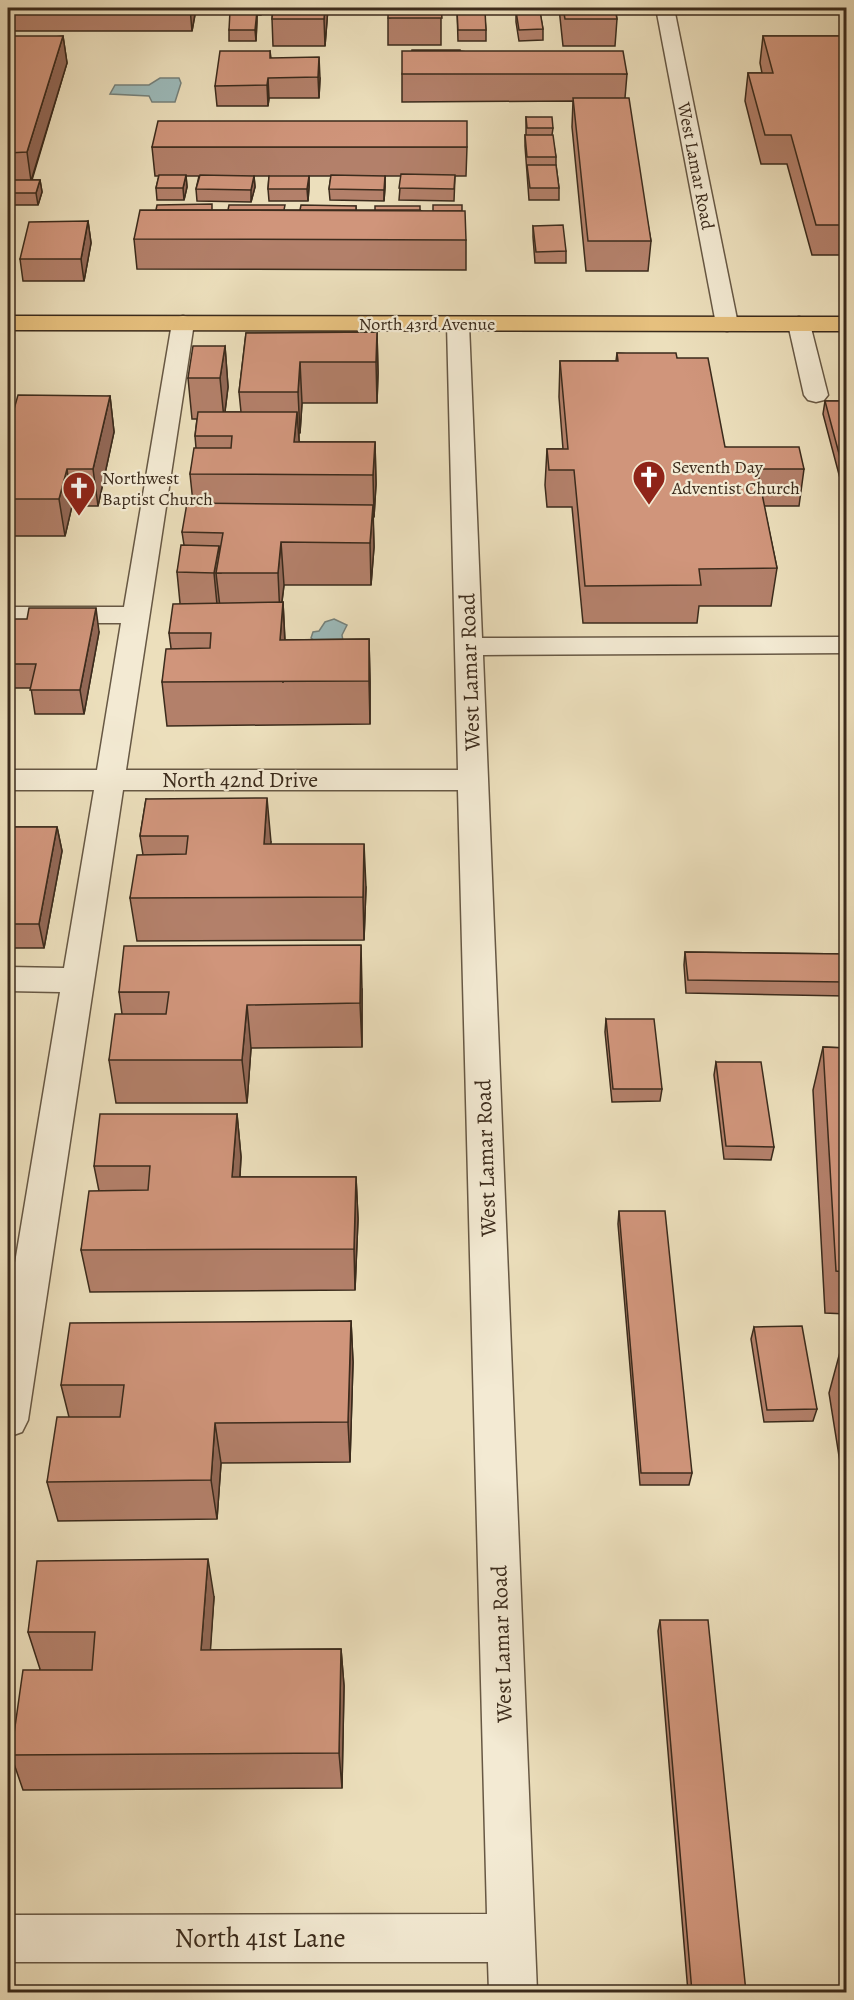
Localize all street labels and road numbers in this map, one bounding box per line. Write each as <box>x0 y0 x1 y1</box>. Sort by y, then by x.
street label: West Lamar Road <box>672 99 720 232</box>
street label: North 43rd Avenue <box>359 312 495 336</box>
street label: West Lamar Road <box>452 592 488 752</box>
street label: North 42nd Drive <box>162 765 318 795</box>
street label: West Lamar Road <box>468 1078 504 1238</box>
street label: West Lamar Road <box>484 1564 520 1724</box>
street label: North 41st Lane <box>174 1920 346 1956</box>

